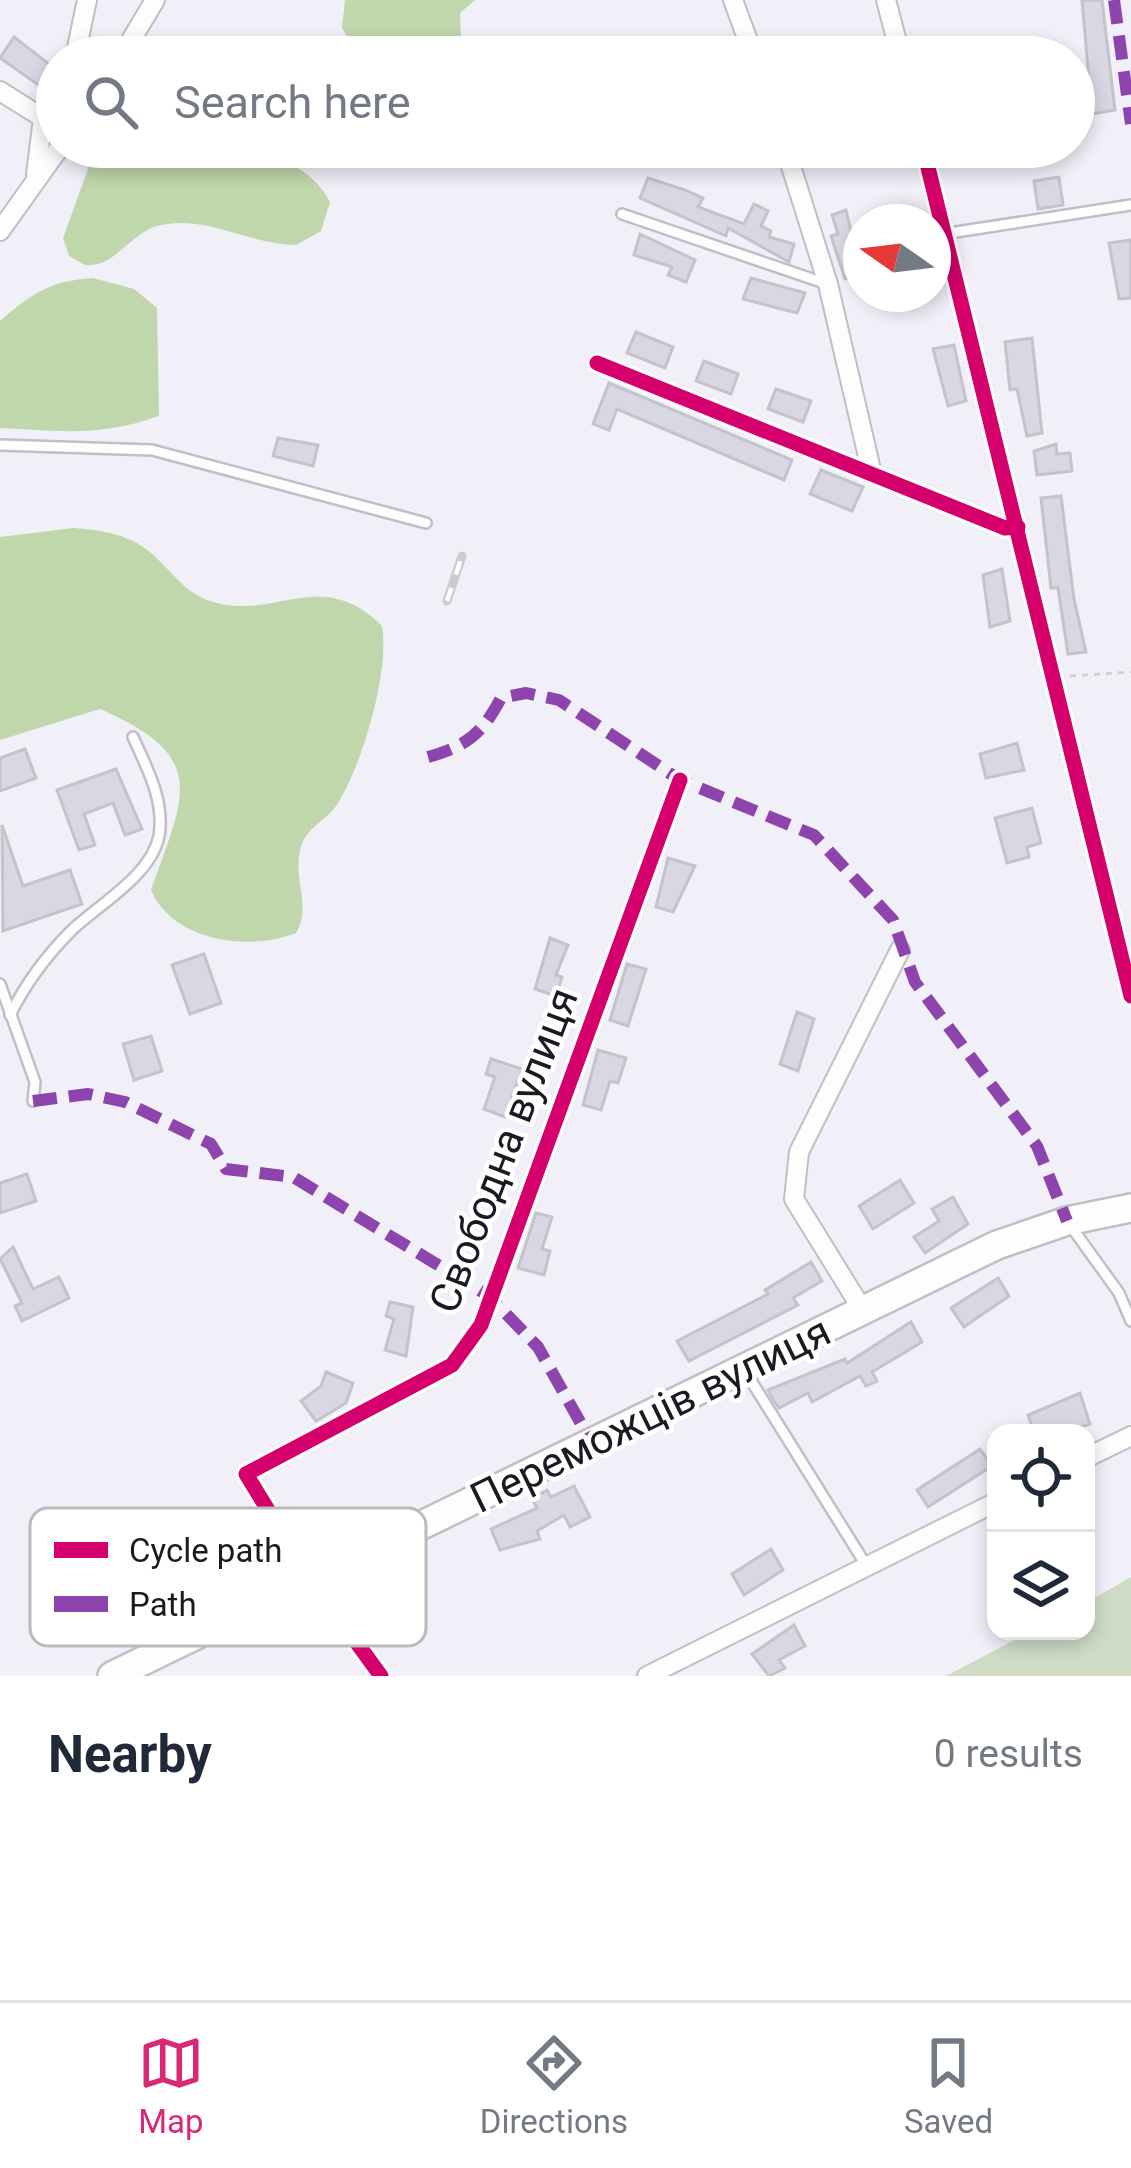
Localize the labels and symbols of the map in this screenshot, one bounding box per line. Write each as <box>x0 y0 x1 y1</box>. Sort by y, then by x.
north arrow <box>843 204 951 312</box>
street label: Свободна вулиця <box>419 981 588 1319</box>
street label: Переможців вулиця <box>462 1306 838 1523</box>
legend <box>30 1508 426 1646</box>
text: Cycle path <box>129 1531 282 1570</box>
text: Path <box>129 1585 197 1624</box>

